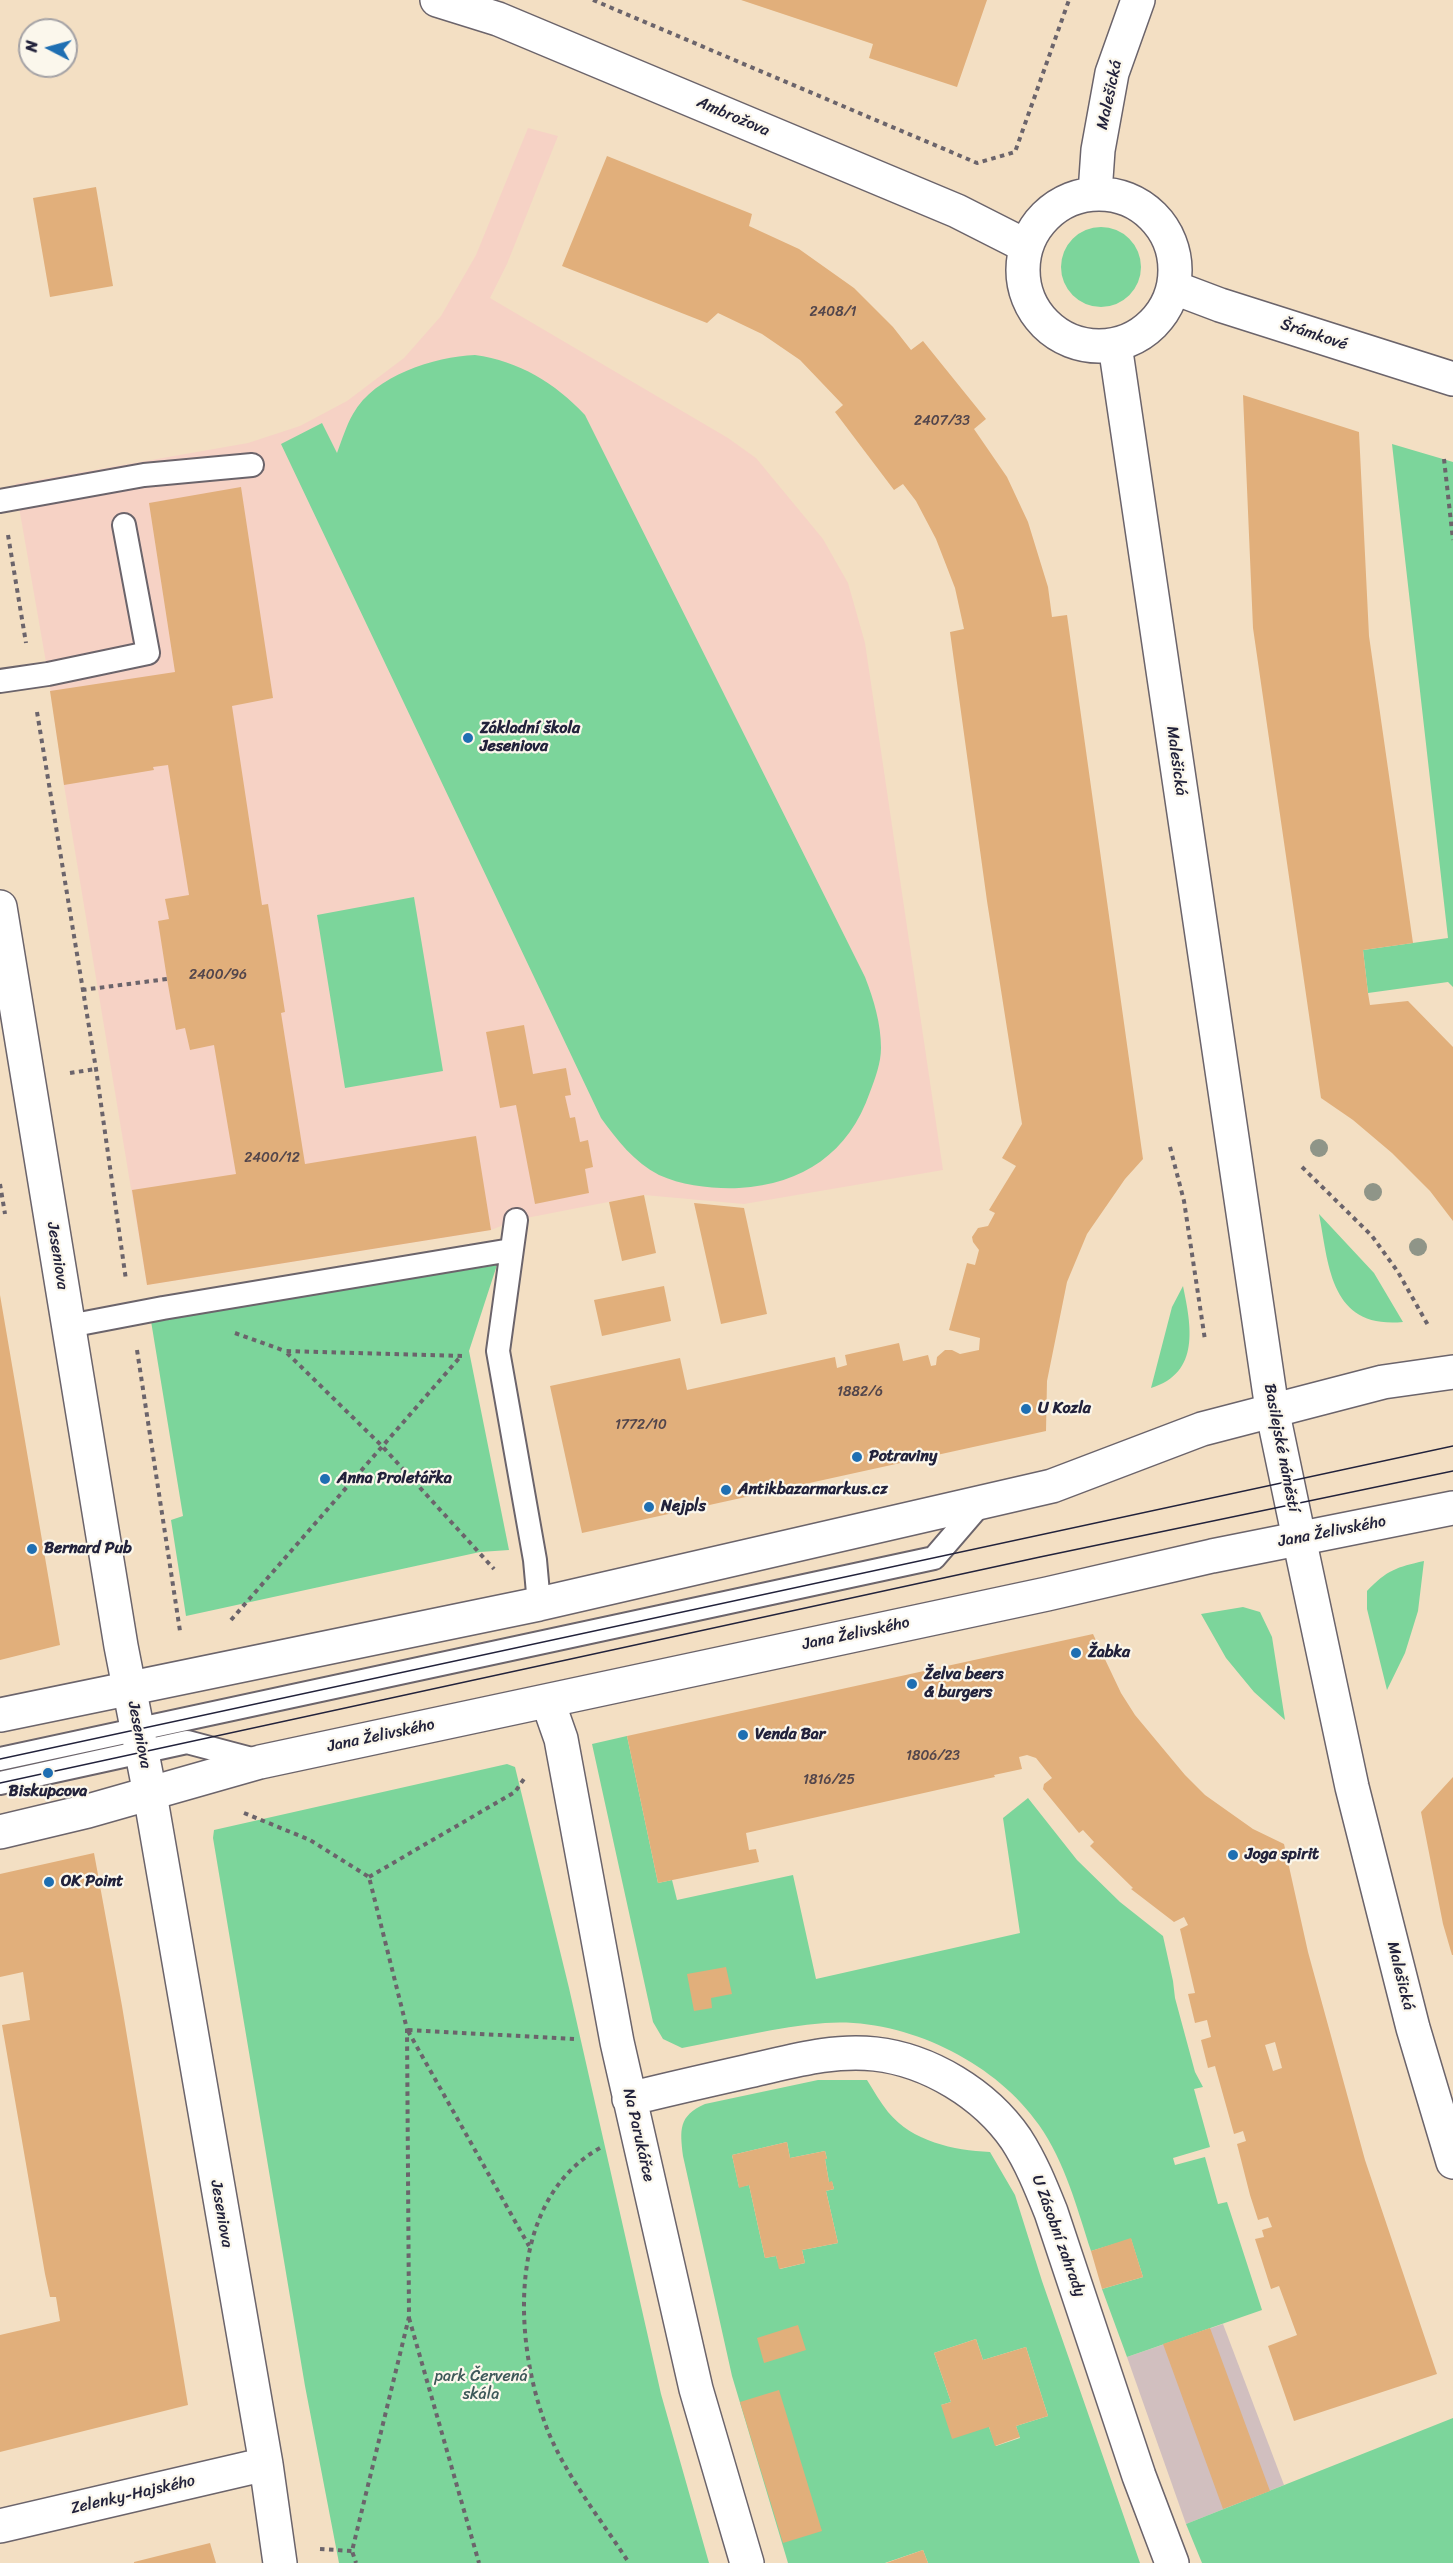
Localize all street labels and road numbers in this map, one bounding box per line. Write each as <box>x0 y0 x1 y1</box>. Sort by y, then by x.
street label: Malešická <box>1093 59 1127 131</box>
street label: Ambrožova <box>694 93 772 141</box>
street label: Šrámkové <box>1278 315 1350 355</box>
street label: Malešická <box>1162 725 1190 797</box>
street label: Jeseniova <box>42 1221 72 1291</box>
street label: Basilejské náměstí <box>1259 1382 1303 1514</box>
street label: Jana Želivského <box>1277 1512 1387 1552</box>
street label: Jana Želivského <box>801 1613 911 1655</box>
street label: Jeseniova <box>123 1700 155 1770</box>
street label: Jana Želivského <box>326 1715 436 1757</box>
street label: Malešická <box>1382 1940 1418 2012</box>
street label: Na Parukářce <box>618 2087 658 2183</box>
street label: U Zásobní zahrady <box>1027 2173 1089 2299</box>
street label: Jeseniova <box>206 2179 236 2249</box>
street label: Zelenky-Hajského <box>69 2471 197 2519</box>

